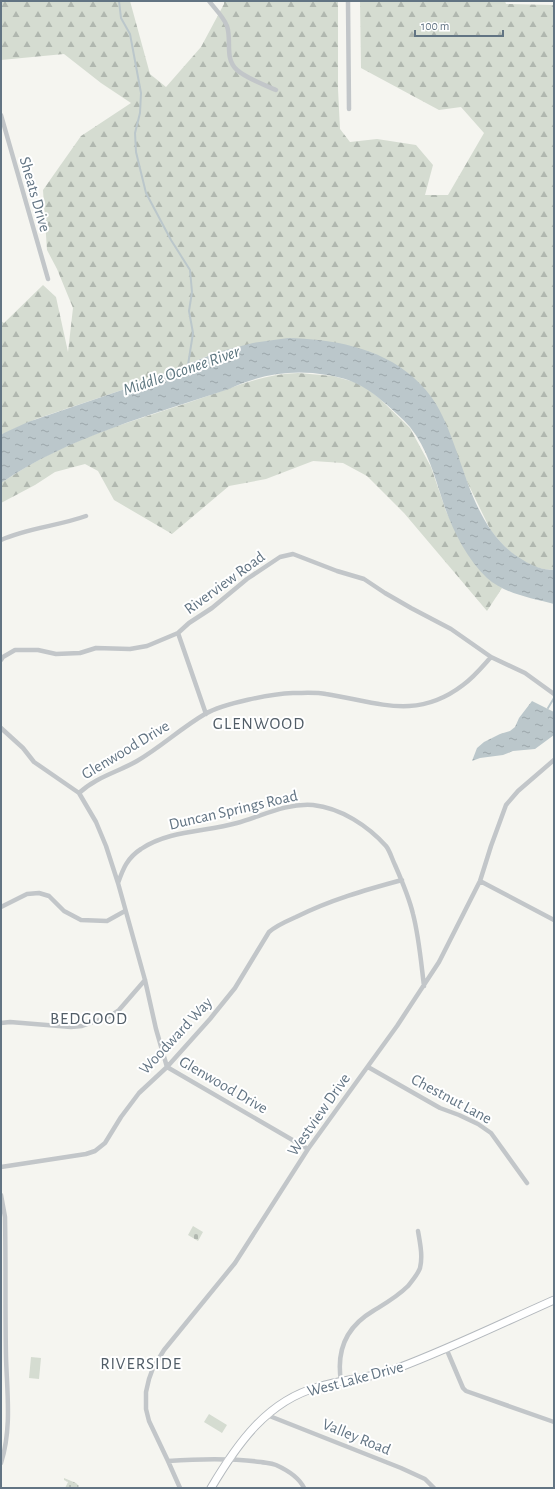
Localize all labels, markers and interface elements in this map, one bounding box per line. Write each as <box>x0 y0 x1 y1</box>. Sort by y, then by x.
scale bar <box>415 12 503 38</box>
text: 100 m <box>421 20 449 32</box>
street label: Sheats Drive <box>17 155 53 234</box>
water label: Middle Oconee River <box>121 342 242 398</box>
street label: Riverview Road <box>181 548 268 617</box>
district label: GLENWOOD <box>213 715 305 732</box>
street label: Glenwood Drive <box>79 717 172 782</box>
street label: Duncan Springs Road <box>167 787 299 833</box>
street label: Woodward Way <box>136 994 216 1078</box>
district label: BEDGOOD <box>50 1010 128 1027</box>
street label: Glenwood Drive <box>177 1053 270 1117</box>
street label: Westview Drive <box>285 1070 353 1159</box>
street label: Chestnut Lane <box>409 1071 494 1127</box>
district label: RIVERSIDE <box>100 1355 182 1372</box>
street label: West Lake Drive <box>305 1358 405 1400</box>
street label: Valley Road <box>320 1416 393 1459</box>

